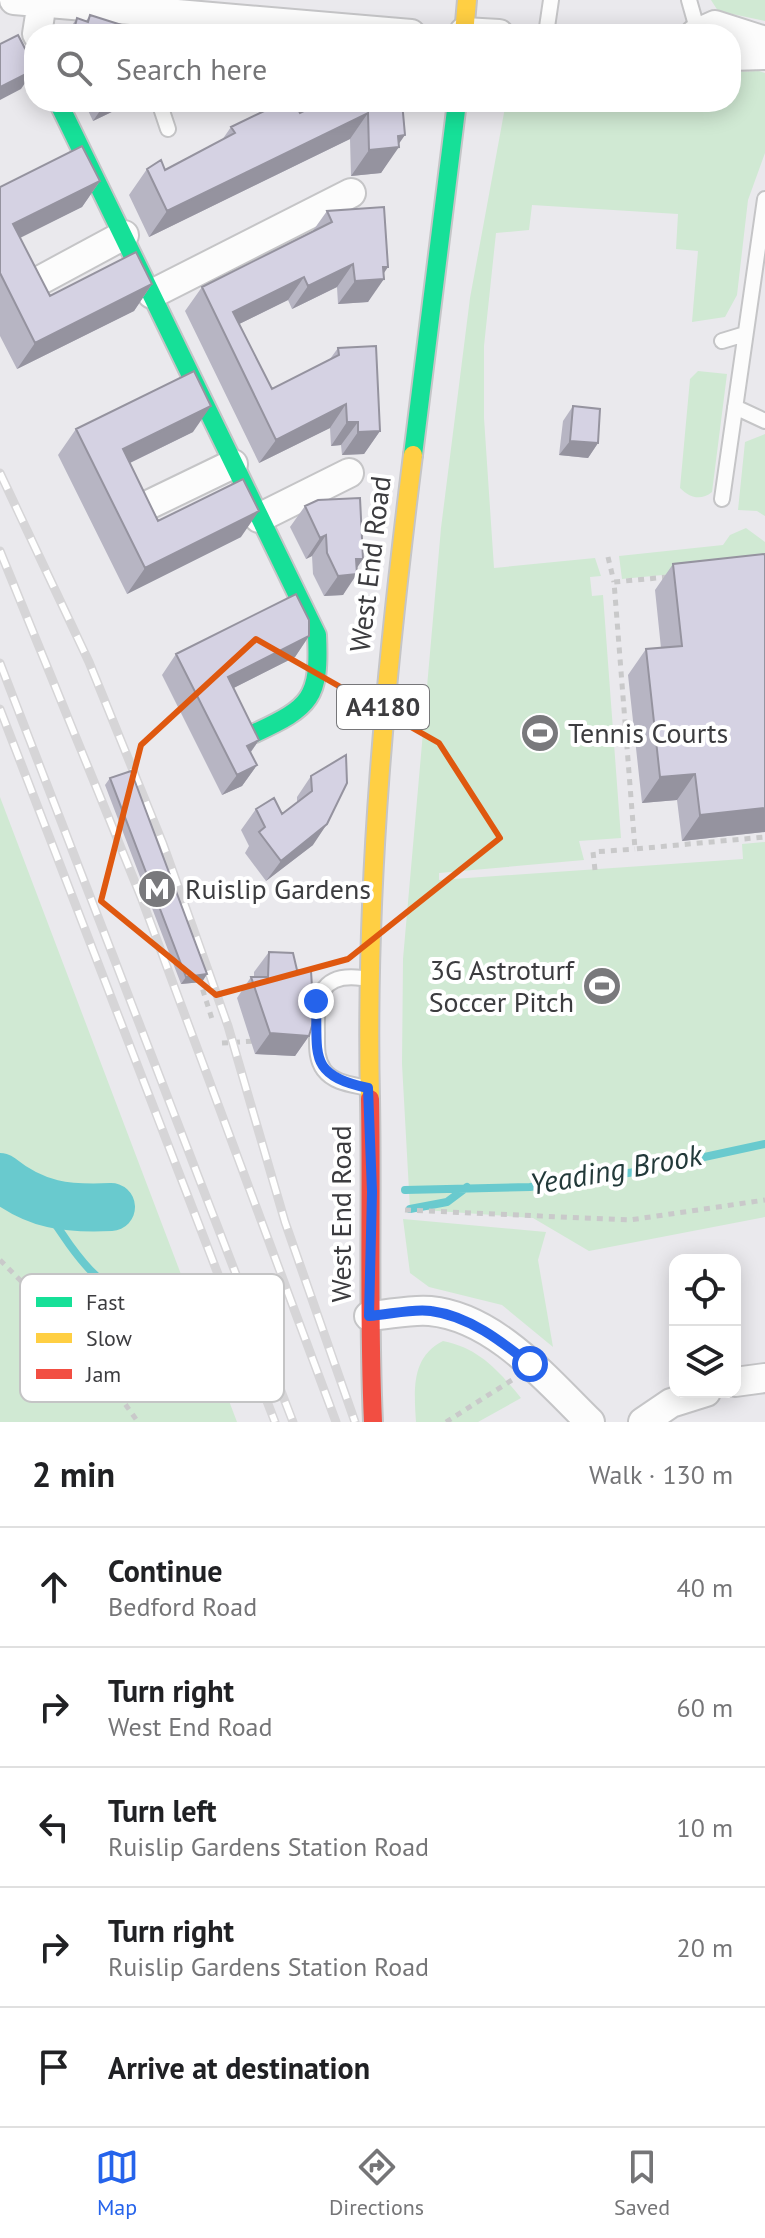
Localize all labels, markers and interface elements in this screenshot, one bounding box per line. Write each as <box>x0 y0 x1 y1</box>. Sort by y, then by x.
search box <box>24 24 741 112</box>
icon: search <box>52 46 96 90</box>
text: Search here <box>116 49 267 88</box>
street label: West End Road <box>340 474 399 654</box>
road number: A4180 <box>337 685 429 729</box>
sports icon: Tennis Courts <box>519 712 561 754</box>
place label: Tennis Courts <box>568 714 728 751</box>
metro station icon: Ruislip Gardens <box>136 868 178 910</box>
place label: Ruislip Gardens <box>185 870 371 907</box>
place label: 3G Astroturf Soccer Pitch <box>429 951 575 1020</box>
sports icon: 3G Astroturf Soccer Pitch <box>581 965 623 1007</box>
route end <box>298 983 334 1019</box>
street label: West End Road <box>322 1125 359 1303</box>
water label: Yeading Brook <box>527 1134 706 1203</box>
map controls <box>669 1254 741 1398</box>
button: locate <box>669 1254 741 1326</box>
legend <box>20 1274 284 1402</box>
text: Fast <box>86 1288 126 1316</box>
text: Slow <box>86 1324 132 1352</box>
button: layers <box>669 1326 741 1398</box>
route start <box>512 1346 548 1382</box>
text: Jam <box>85 1360 121 1388</box>
text: 2 min <box>32 1452 115 1496</box>
text: Walk · 130 m <box>589 1458 733 1491</box>
text: Continue <box>108 1551 222 1590</box>
icon: ahead <box>32 1565 76 1609</box>
text: 40 m <box>677 1571 733 1604</box>
text: Bedford Road <box>108 1590 257 1623</box>
text: Turn right <box>108 1671 234 1710</box>
icon: right <box>32 1685 76 1729</box>
text: 60 m <box>677 1691 733 1724</box>
text: West End Road <box>108 1710 272 1743</box>
text: Turn left <box>108 1791 216 1830</box>
icon: left <box>32 1805 76 1849</box>
text: 10 m <box>677 1811 733 1844</box>
text: Ruislip Gardens Station Road <box>108 1830 429 1863</box>
text: Turn right <box>108 1911 234 1950</box>
icon: right <box>32 1925 76 1969</box>
text: 20 m <box>677 1931 733 1964</box>
text: Ruislip Gardens Station Road <box>108 1950 429 1983</box>
icon: arrive <box>32 2045 76 2089</box>
text: Arrive at destination <box>108 2048 370 2087</box>
tab: Map <box>95 2145 139 2221</box>
tab: Directions <box>329 2145 424 2221</box>
tab: Saved <box>614 2145 670 2221</box>

